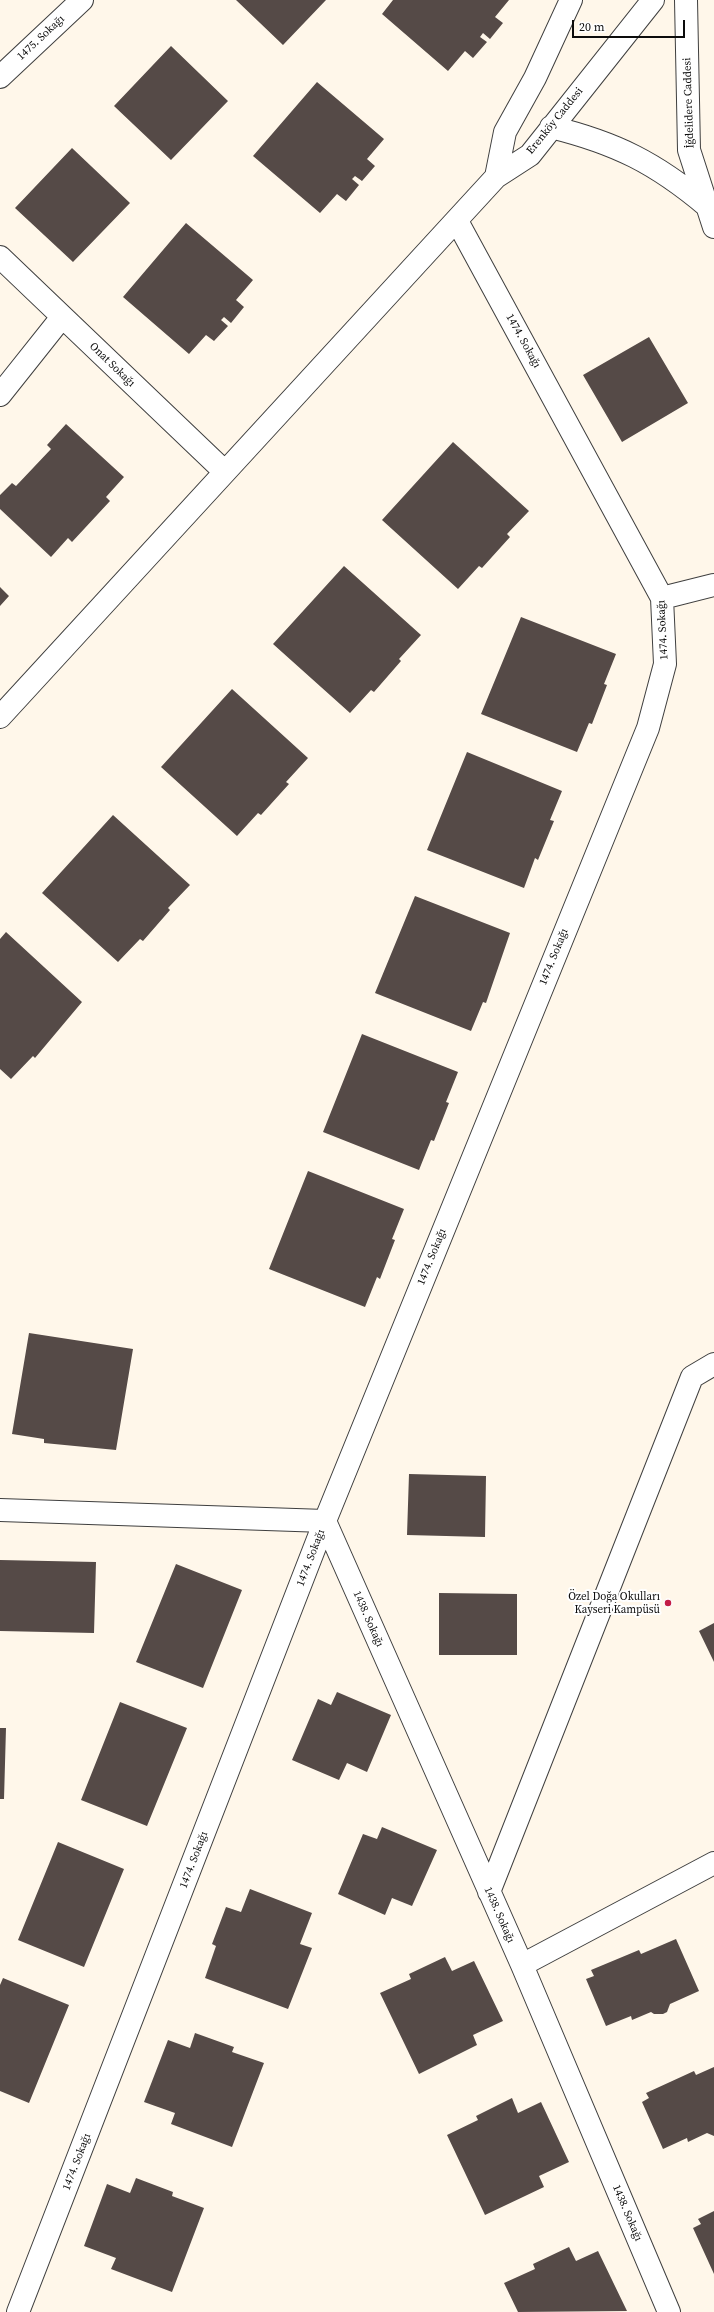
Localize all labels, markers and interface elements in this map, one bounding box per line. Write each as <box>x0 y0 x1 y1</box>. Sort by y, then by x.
scale bar <box>574 12 687 38</box>
street label: 1475. Sokağı <box>15 13 67 63</box>
text: 20 m <box>579 19 605 35</box>
street label: İğdelidere Caddesi <box>681 57 697 149</box>
street label: Erenköy Caddesi <box>524 85 586 157</box>
street label: 1474. Sokağı <box>503 312 543 370</box>
street label: Onat Sokağı <box>86 340 138 390</box>
street label: 1474. Sokağı <box>655 600 671 660</box>
street label: 1474. Sokağı <box>537 927 571 987</box>
street label: 1474. Sokağı <box>415 1227 449 1287</box>
street label: 1474. Sokağı <box>294 1528 328 1588</box>
street label: 1438. Sokağı <box>350 1589 386 1649</box>
place label: Özel Doğa Okulları Kayseri Kampüsü <box>568 1590 660 1616</box>
marker: Özel Doğa Okulları Kayseri Kampüsü <box>663 1598 673 1608</box>
street label: 1474. Sokağı <box>177 1830 211 1890</box>
street label: 1438. Sokağı <box>481 1885 517 1945</box>
street label: 1474. Sokağı <box>60 2132 94 2192</box>
street label: 1438. Sokağı <box>609 2183 645 2243</box>

